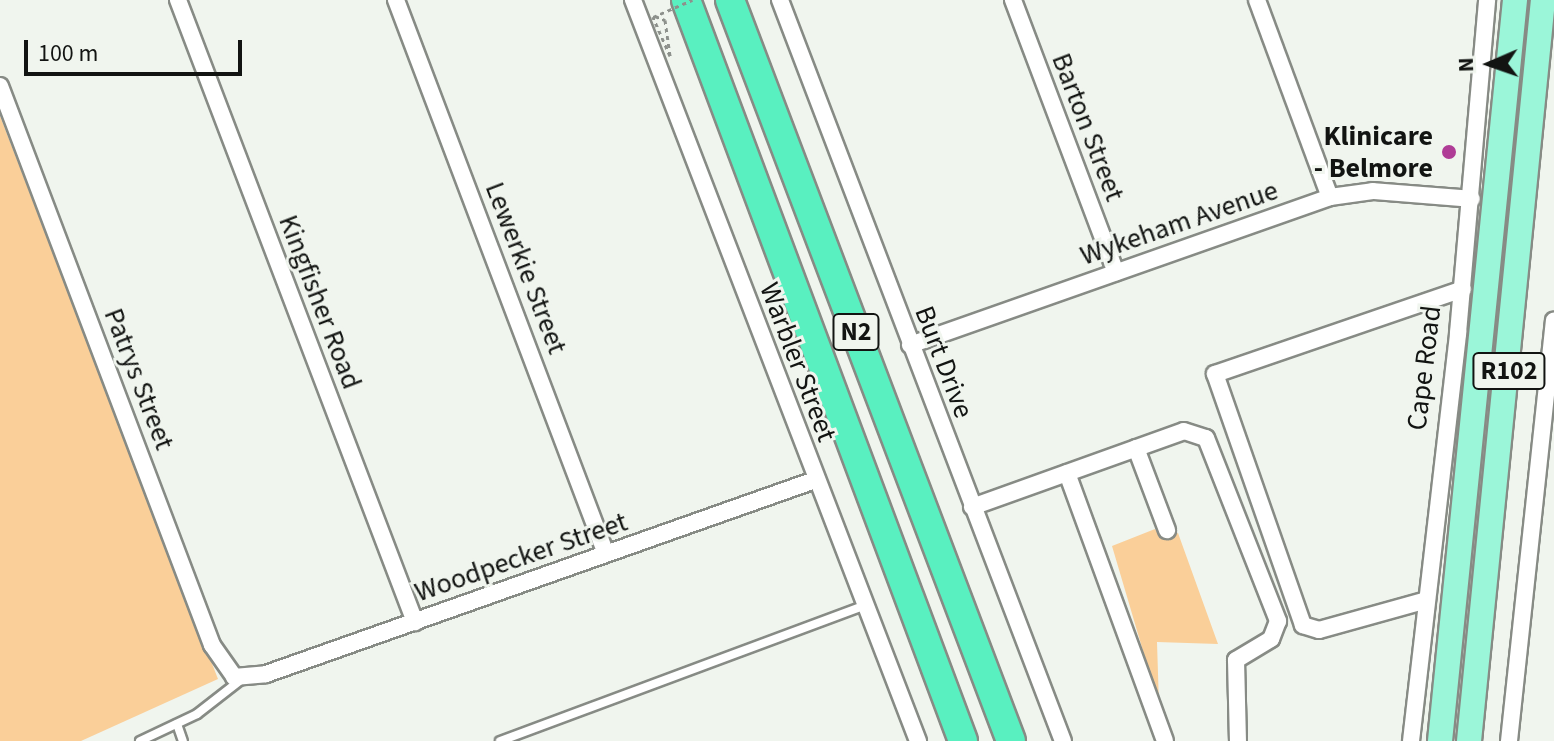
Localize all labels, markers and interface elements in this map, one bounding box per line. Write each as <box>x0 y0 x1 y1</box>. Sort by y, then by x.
scale bar <box>28 24 246 74</box>
north arrow <box>1450 24 1530 104</box>
text: 100 m <box>38 36 98 71</box>
street label: Barton Street <box>1044 48 1132 206</box>
text: N <box>1450 57 1482 73</box>
place label: Klinicare - Belmore <box>1314 119 1433 185</box>
marker: Klinicare - Belmore <box>1440 143 1458 161</box>
street label: Wykeham Avenue <box>1076 173 1282 273</box>
street label: Lewerkie Street <box>478 177 574 359</box>
street label: Kingfisher Road <box>271 210 369 394</box>
street label: Warbler Street <box>752 278 844 446</box>
street label: Burt Drive <box>907 301 981 423</box>
street label: Patrys Street <box>97 304 181 454</box>
street label: Cape Road <box>1400 304 1448 432</box>
road number: N2 <box>832 310 880 354</box>
road number: R102 <box>1471 349 1547 393</box>
street label: Woodpecker Street <box>410 505 632 609</box>

